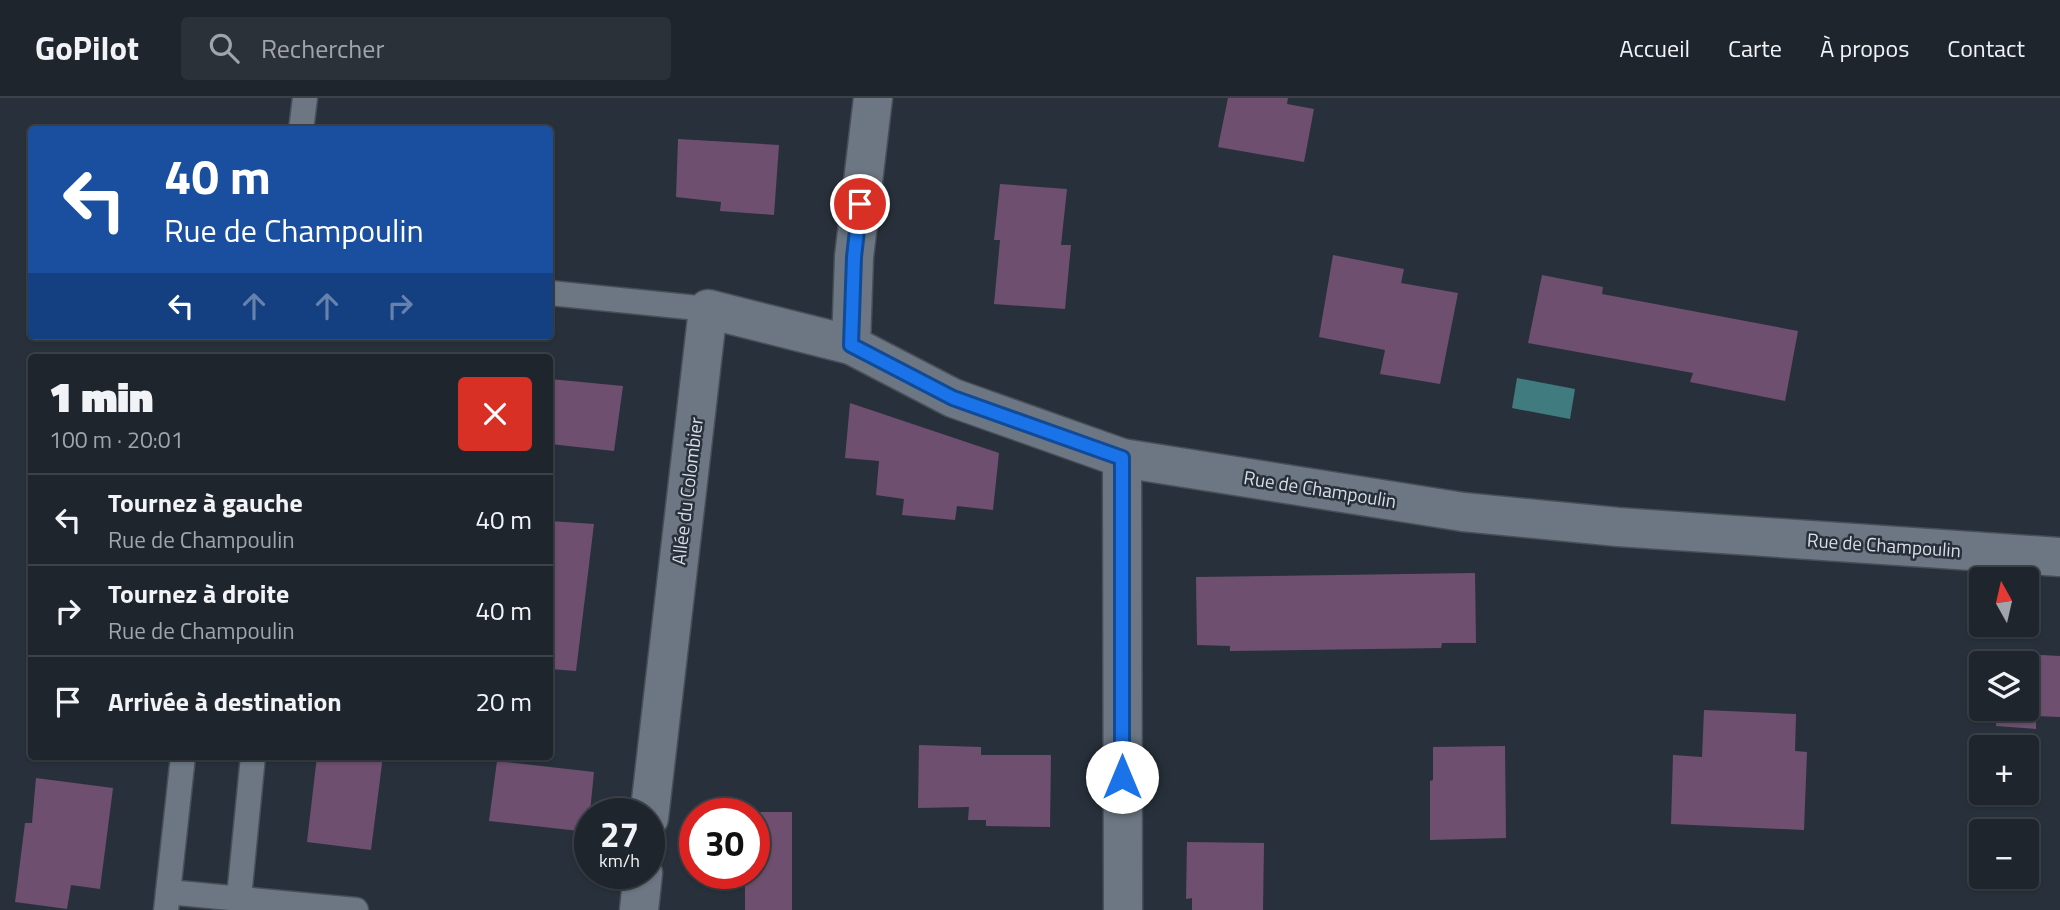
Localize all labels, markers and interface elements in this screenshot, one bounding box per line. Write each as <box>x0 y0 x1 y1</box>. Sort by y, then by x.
search box <box>181 17 671 80</box>
text: GoPilot <box>35 23 139 73</box>
icon: search <box>205 29 243 67</box>
text: Rechercher <box>261 29 384 68</box>
text: Accueil <box>1619 30 1690 66</box>
text: Carte <box>1728 30 1782 66</box>
text: À propos <box>1820 30 1909 66</box>
text: Contact <box>1947 30 2025 66</box>
text: 40 m <box>164 138 271 213</box>
icon: left <box>49 154 140 245</box>
pin <box>830 174 890 234</box>
icon: arrive <box>841 185 879 223</box>
text: Rue de Champoulin <box>164 206 424 254</box>
icon: left <box>162 287 200 325</box>
icon: ahead <box>235 287 273 325</box>
icon: ahead <box>308 287 346 325</box>
icon: right <box>381 287 419 325</box>
text: 1 min <box>49 364 153 428</box>
button: close <box>458 377 532 451</box>
street label: Allée du Colombier <box>663 415 710 566</box>
text: 100 m · 20:01 <box>49 422 184 457</box>
street label: Rue de Champoulin <box>1242 462 1398 515</box>
text: Tournez à gauche <box>108 483 303 522</box>
text: 40 m <box>475 500 532 539</box>
icon: left <box>49 501 87 539</box>
text: Rue de Champoulin <box>108 522 295 557</box>
street label: Rue de Champoulin <box>1806 525 1962 564</box>
north arrow <box>1969 567 2039 637</box>
map controls <box>1969 567 2039 889</box>
text: Tournez à droite <box>108 574 289 613</box>
text: 40 m <box>475 591 532 630</box>
icon: right <box>49 592 87 630</box>
text: Rue de Champoulin <box>108 613 295 648</box>
button: layers <box>1969 651 2039 721</box>
text: Arrivée à destination <box>108 682 342 721</box>
text: 20 m <box>475 682 532 721</box>
icon: arrive <box>49 683 87 721</box>
button: + <box>1969 735 2039 805</box>
position arrow <box>1085 740 1159 814</box>
speed limit sign: 30 <box>679 798 770 889</box>
text: 27 <box>600 807 639 861</box>
button: − <box>1969 819 2039 889</box>
text: km/h <box>599 847 640 874</box>

